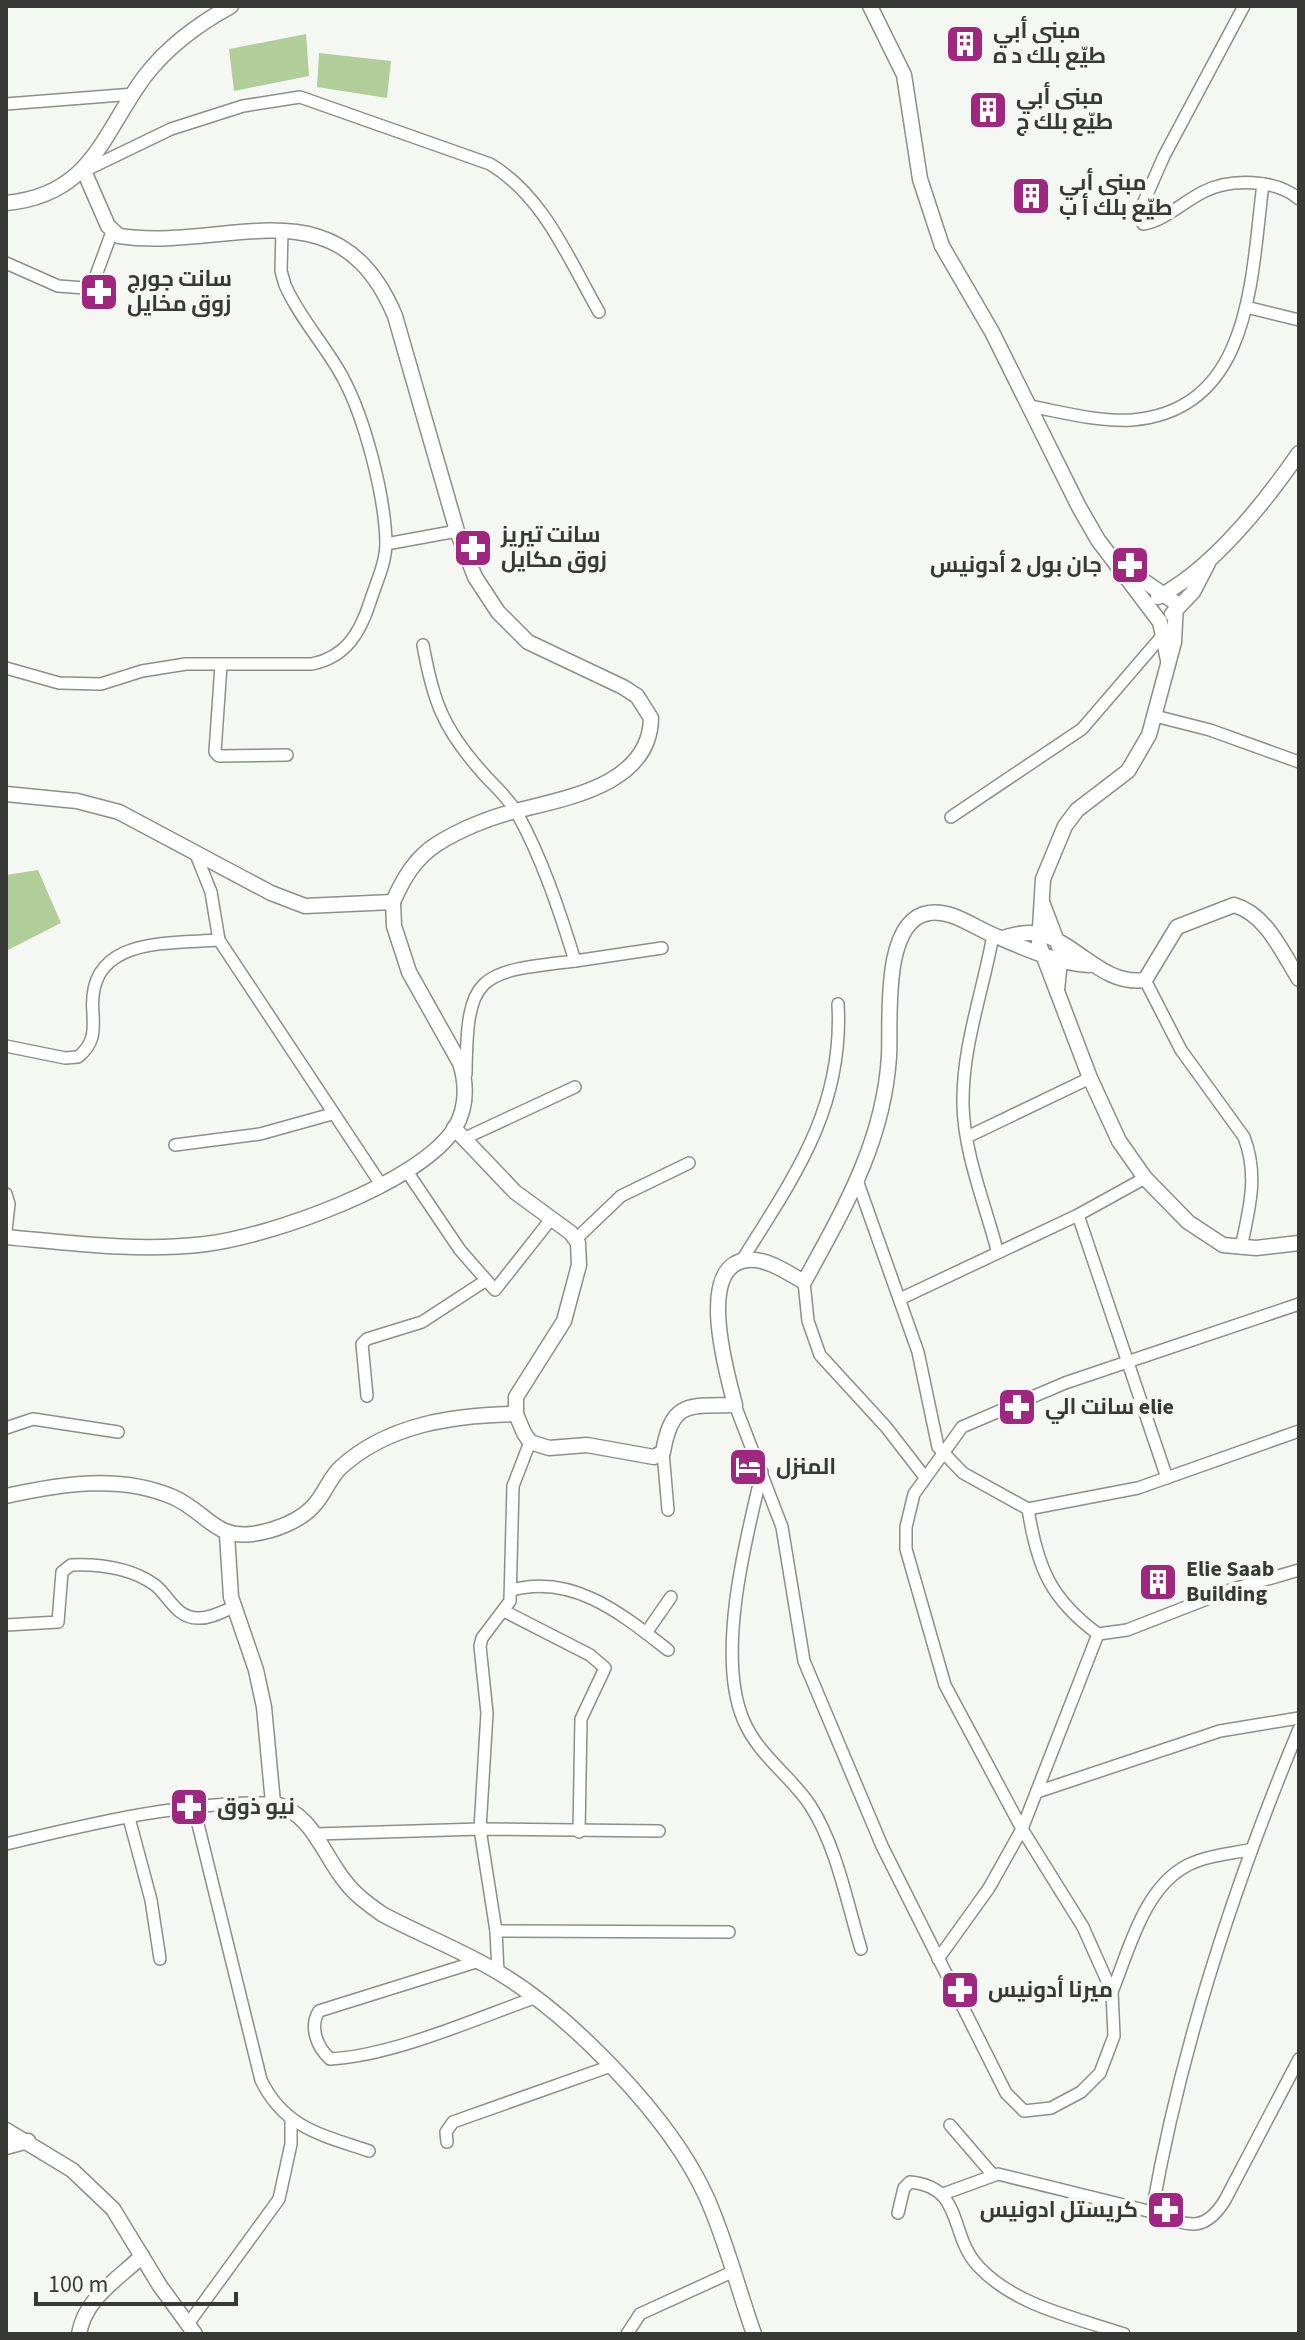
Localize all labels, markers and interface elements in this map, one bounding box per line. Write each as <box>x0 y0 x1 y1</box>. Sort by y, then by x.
place label: مبنى أبي طيّع بلك د ه <box>993 15 1106 72</box>
building icon: مبنى أبي طيّع بلك د ه <box>944 23 986 65</box>
place label: مبنى أبي طيّع بلك ج <box>1016 81 1113 138</box>
building icon: مبنى أبي طيّع بلك ج <box>967 89 1009 131</box>
place label: مبنى أبي طيّع بلك أ ب <box>1059 167 1173 224</box>
building icon: مبنى أبي طيّع بلك أ ب <box>1010 175 1052 217</box>
place label: سانت جورج زوق مخايل <box>127 263 232 320</box>
pharmacy icon: سانت جورج زوق مخايل <box>78 271 120 313</box>
place label: سانت تيريز زوق مكايل <box>500 519 607 576</box>
pharmacy icon: سانت تيريز زوق مكايل <box>452 527 494 569</box>
pharmacy icon: جان بول 2 أدونيس <box>1109 544 1151 586</box>
place label: جان بول 2 أدونيس <box>930 549 1102 581</box>
pharmacy icon: سانت الي elie <box>996 1386 1038 1428</box>
place label: سانت الي elie <box>1045 1391 1174 1424</box>
hotel icon: المنزل <box>727 1446 769 1488</box>
place label: المنزل <box>776 1451 836 1483</box>
place label: Elie Saab Building <box>1186 1553 1274 1610</box>
building icon: Elie Saab Building <box>1137 1561 1179 1603</box>
pharmacy icon: نيو ذوق <box>168 1786 210 1828</box>
place label: نيو ذوق <box>217 1791 295 1823</box>
pharmacy icon: ميرنا أدونيس <box>939 1969 981 2011</box>
place label: ميرنا أدونيس <box>988 1974 1113 2006</box>
pharmacy icon: كريستل ادونيس <box>1145 2189 1187 2231</box>
place label: كريستل ادونيس <box>980 2194 1138 2226</box>
scale bar <box>36 2256 236 2306</box>
text: 100 m <box>48 2267 108 2302</box>

